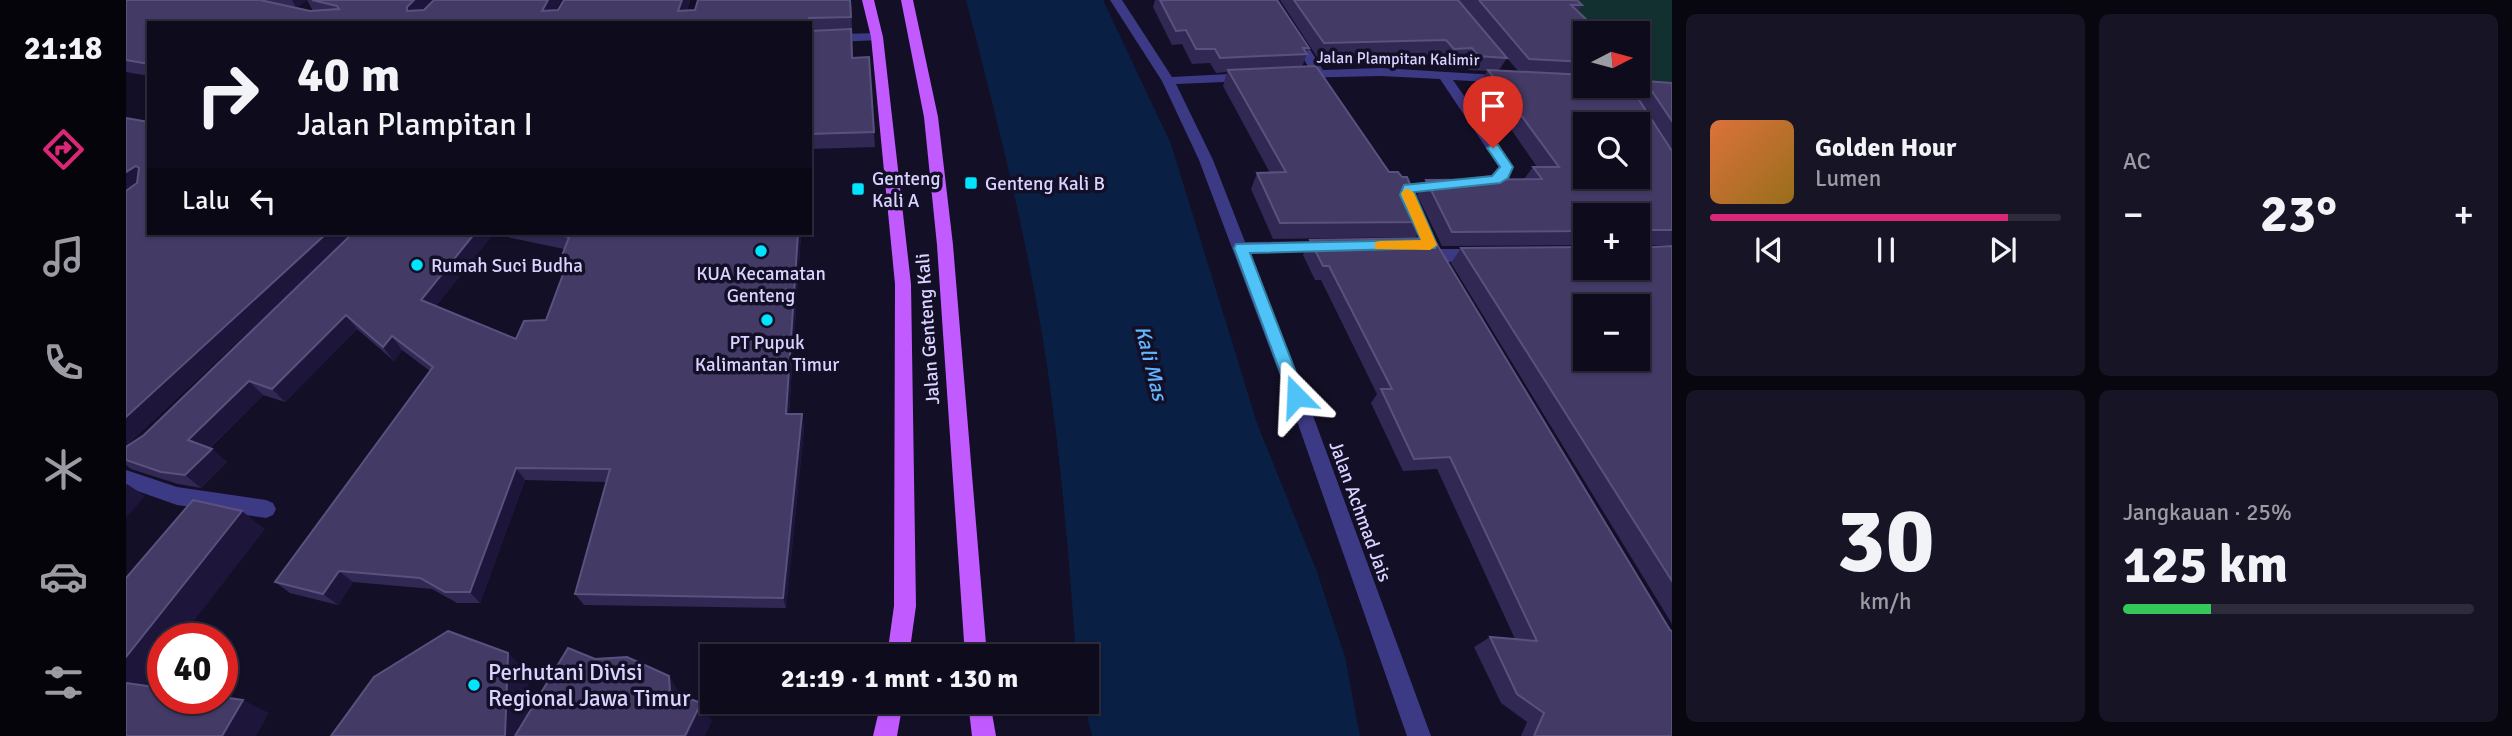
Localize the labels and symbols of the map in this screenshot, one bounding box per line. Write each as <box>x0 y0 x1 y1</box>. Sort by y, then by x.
north arrow <box>1573 21 1650 98</box>
street label: Jalan Plampitan Kalimir <box>1316 48 1480 70</box>
pin <box>1463 76 1523 148</box>
place label: Genteng Kali A <box>872 167 940 213</box>
place label: Genteng Kali B <box>985 172 1105 196</box>
marker: Genteng Kali B <box>963 175 979 191</box>
marker: Genteng Kali A <box>850 181 866 197</box>
marker: KUA Kecamatan Genteng <box>753 243 769 259</box>
street label: Jalan Genteng Kali <box>911 252 945 405</box>
place label: Rumah Suci Budha <box>431 254 583 278</box>
marker: Rumah Suci Budha <box>409 257 425 273</box>
place label: KUA Kecamatan Genteng <box>696 262 826 308</box>
marker: PT Pupuk Kalimantan Timur <box>759 312 775 328</box>
water label: Kali Mas <box>1129 323 1173 405</box>
place label: PT Pupuk Kalimantan Timur <box>695 331 839 377</box>
position arrow <box>1259 359 1333 433</box>
street label: Jalan Achmad Jais <box>1323 438 1397 585</box>
speed limit sign: 40 <box>147 623 238 714</box>
place label: Perhutani Divisi Regional Jawa Timur <box>488 658 691 713</box>
marker: Perhutani Divisi Regional Jawa Timur <box>466 677 482 693</box>

